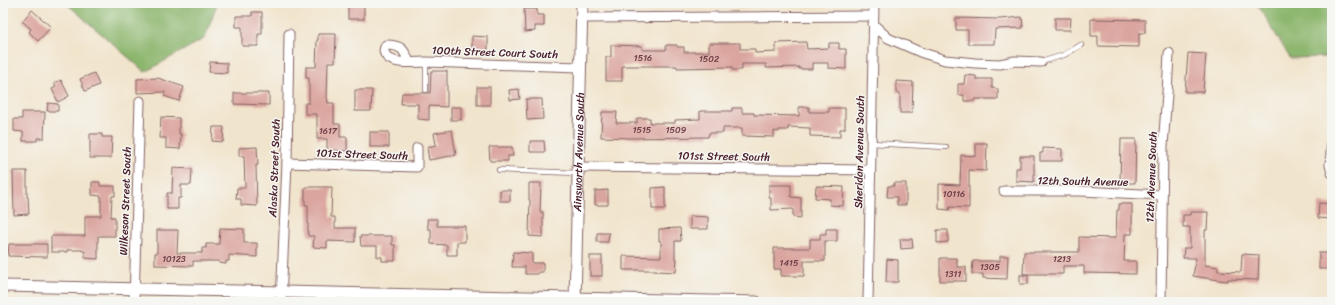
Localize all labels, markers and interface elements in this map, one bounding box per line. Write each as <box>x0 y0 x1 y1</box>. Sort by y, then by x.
street label: 100th Street Court South <box>432 41 559 64</box>
house number: 1516 <box>634 50 652 66</box>
house number: 1502 <box>699 51 719 67</box>
street label: Ainsworth Avenue South <box>568 92 590 213</box>
street label: Sheridan Avenue South <box>849 95 870 209</box>
street label: Alaska Street South <box>263 118 286 219</box>
house number: 1515 <box>633 122 652 138</box>
house number: 1509 <box>666 122 687 138</box>
house number: 1617 <box>319 123 338 139</box>
street label: 12th Avenue South <box>1140 131 1163 223</box>
street label: 101st Street South <box>315 143 409 166</box>
street label: Wilkeson Street South <box>114 146 137 256</box>
street label: 101st Street South <box>678 146 771 167</box>
street label: 12th South Avenue <box>1037 171 1129 192</box>
house number: 10116 <box>943 186 965 202</box>
house number: 10123 <box>162 251 186 267</box>
house number: 1213 <box>1053 251 1071 267</box>
house number: 1415 <box>780 255 799 271</box>
house number: 1305 <box>980 259 1000 275</box>
house number: 1311 <box>945 266 961 282</box>

